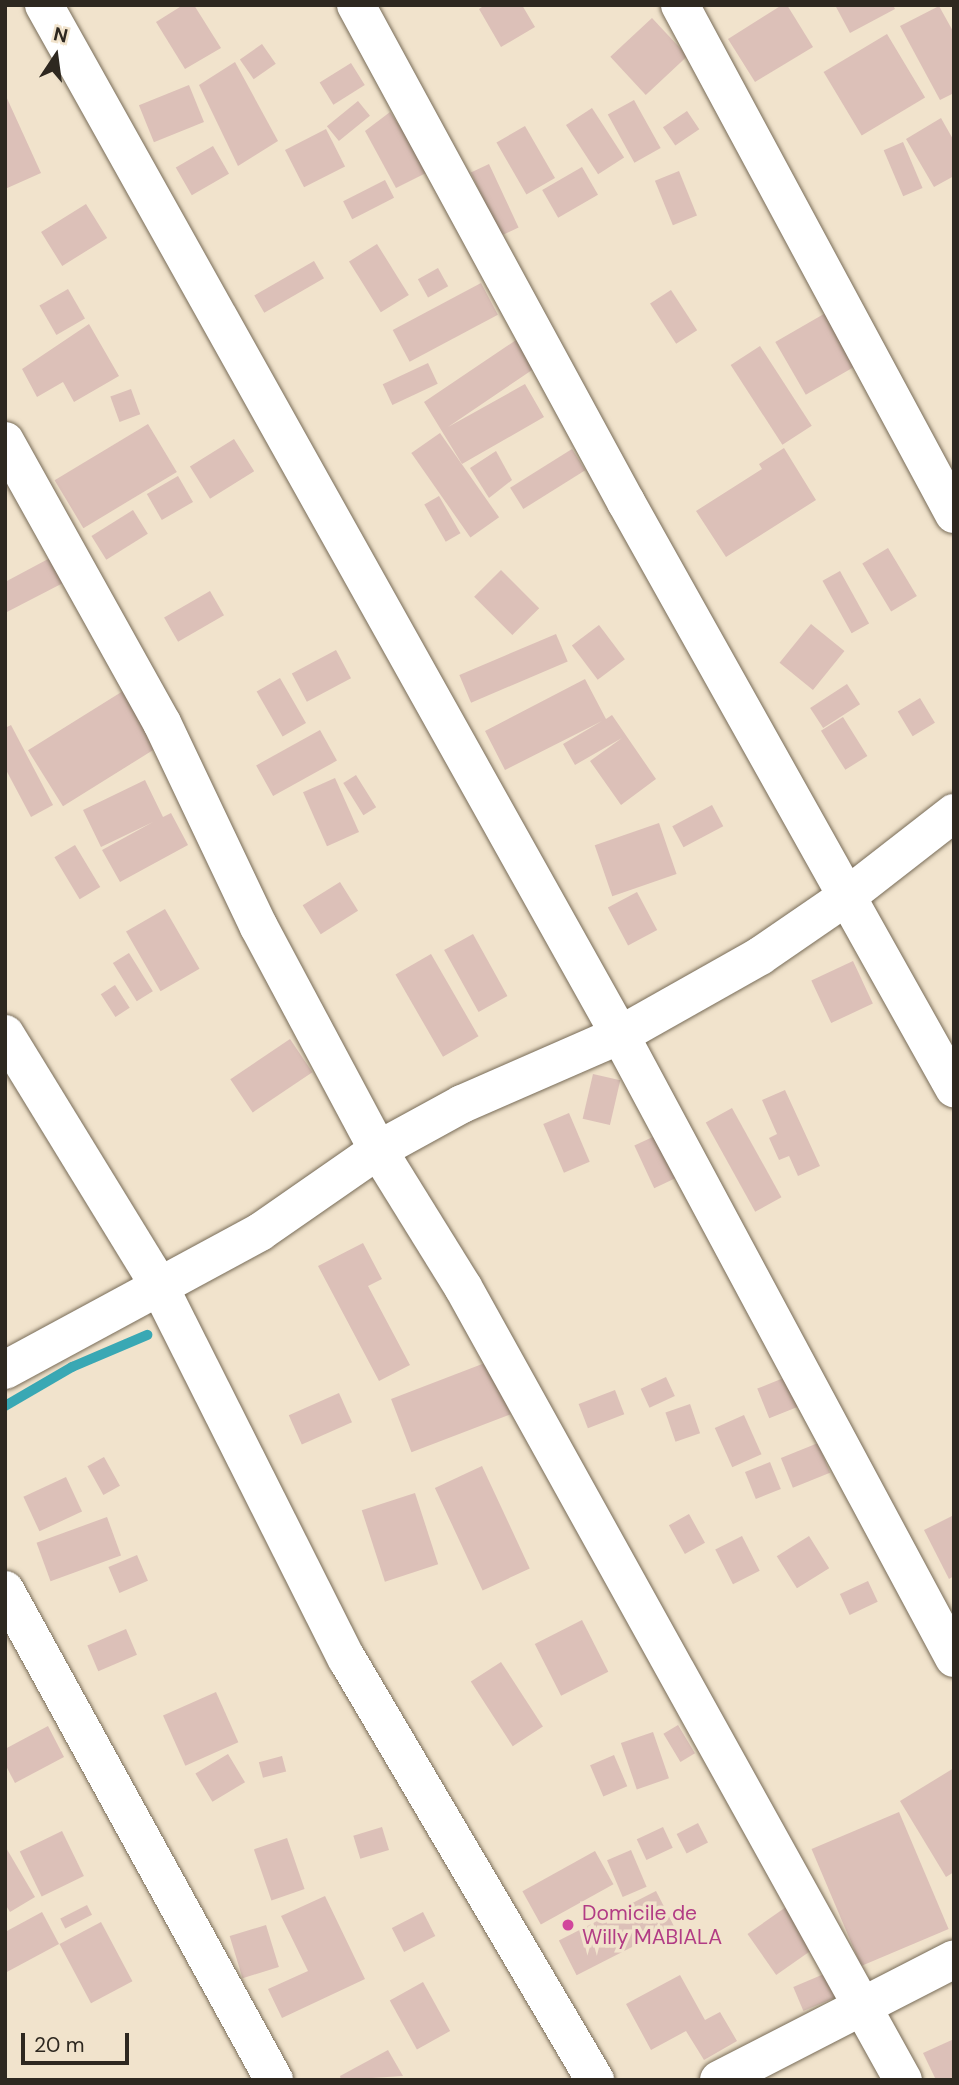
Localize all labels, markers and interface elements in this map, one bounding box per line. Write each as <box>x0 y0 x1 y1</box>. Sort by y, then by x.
north arrow <box>21 21 91 91</box>
text: N <box>51 21 70 49</box>
place label: Domicile de Willy MABIALA <box>582 1900 722 1950</box>
marker: Domicile de Willy MABIALA <box>560 1917 576 1933</box>
scale bar <box>24 2018 133 2062</box>
text: 20 m <box>34 2031 85 2059</box>

